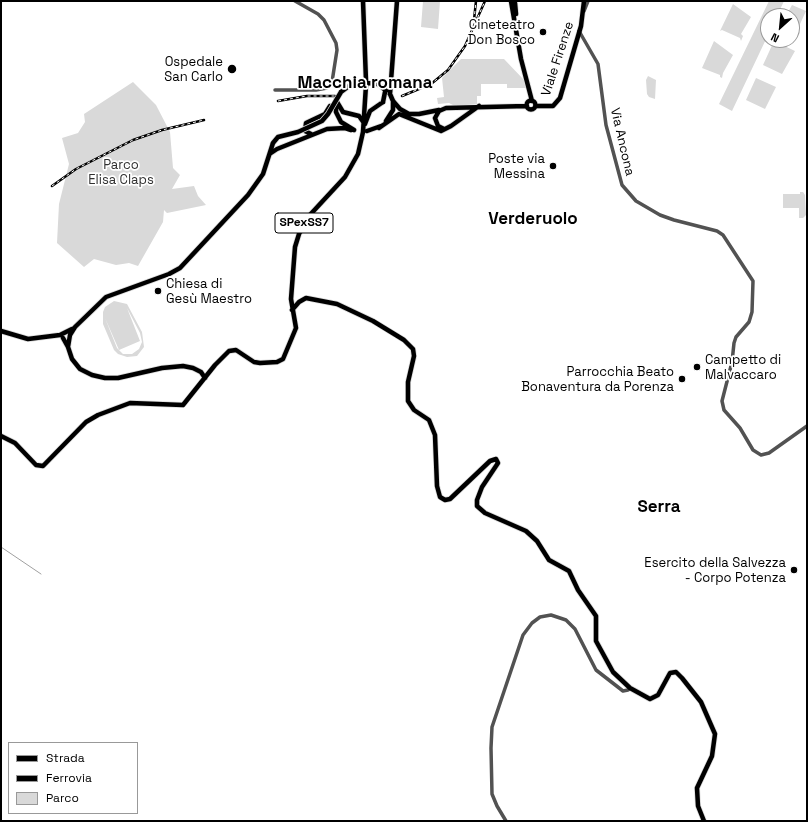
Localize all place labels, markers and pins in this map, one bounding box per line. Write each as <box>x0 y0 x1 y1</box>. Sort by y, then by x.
place label: Cineteatro Don Bosco <box>468 17 535 48</box>
marker: Cineteatro Don Bosco <box>538 27 548 37</box>
place label: Ospedale San Carlo <box>164 54 223 85</box>
marker: Ospedale San Carlo <box>226 63 238 75</box>
place label: Poste via Messina <box>488 151 545 182</box>
marker: Poste via Messina <box>548 161 558 171</box>
place label: Chiesa di Gesù Maestro <box>166 276 252 307</box>
marker: Chiesa di Gesù Maestro <box>153 286 163 296</box>
place label: Campetto di Malvaccaro <box>705 352 781 383</box>
marker: Campetto di Malvaccaro <box>692 362 702 372</box>
place label: Parrocchia Beato Bonaventura da Porenza <box>521 364 674 395</box>
marker: Parrocchia Beato Bonaventura da Porenza <box>677 374 687 384</box>
place label: Esercito della Salvezza - Corpo Potenza <box>644 555 786 586</box>
marker: Esercito della Salvezza - Corpo Potenza <box>789 565 799 575</box>

